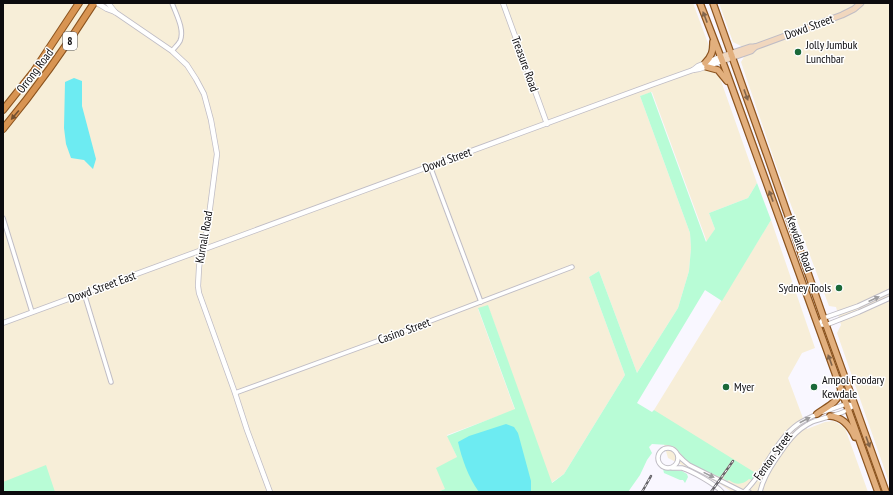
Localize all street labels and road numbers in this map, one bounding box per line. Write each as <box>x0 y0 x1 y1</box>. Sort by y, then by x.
street label: Dowd Street <box>782 11 836 42</box>
road number: 8 <box>63 32 77 50</box>
street label: Treasure Road <box>509 34 542 94</box>
street label: Orrong Road <box>13 45 56 96</box>
street label: Dowd Street <box>420 144 474 175</box>
street label: Kurnall Road <box>192 210 215 264</box>
street label: Kewdale Road <box>783 214 817 274</box>
street label: Dowd Street East <box>66 267 138 306</box>
street label: Casino Street <box>376 314 433 347</box>
street label: Fenton Street <box>750 428 796 483</box>

